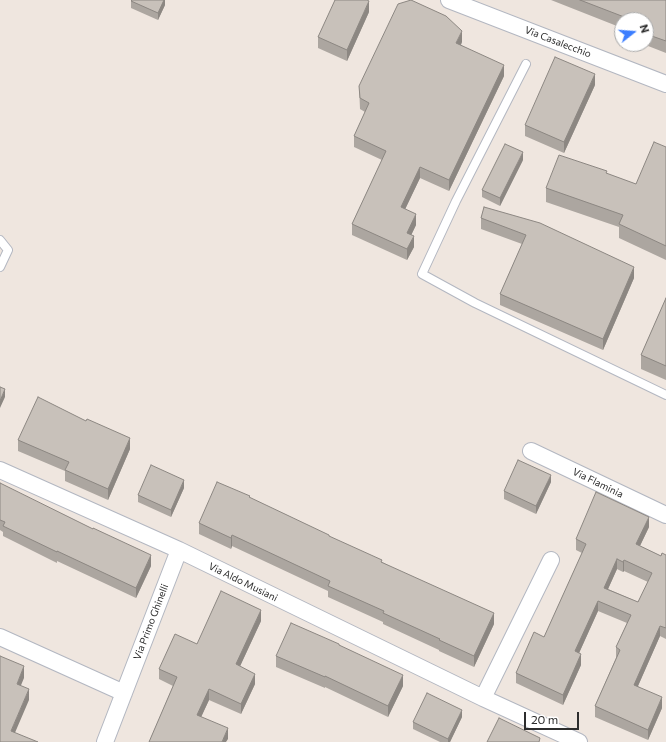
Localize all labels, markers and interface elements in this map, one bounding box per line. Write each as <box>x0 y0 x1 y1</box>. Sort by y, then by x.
north arrow <box>614 12 654 52</box>
text: N <box>638 23 652 34</box>
street label: Via Casalecchio <box>523 24 593 60</box>
street label: Via Flaminia <box>571 466 625 500</box>
street label: Via Aldo Musiani <box>206 560 280 604</box>
street label: Via Primo Ghinelli <box>131 582 171 662</box>
scale bar <box>526 704 581 730</box>
text: 20 m <box>531 712 558 726</box>

